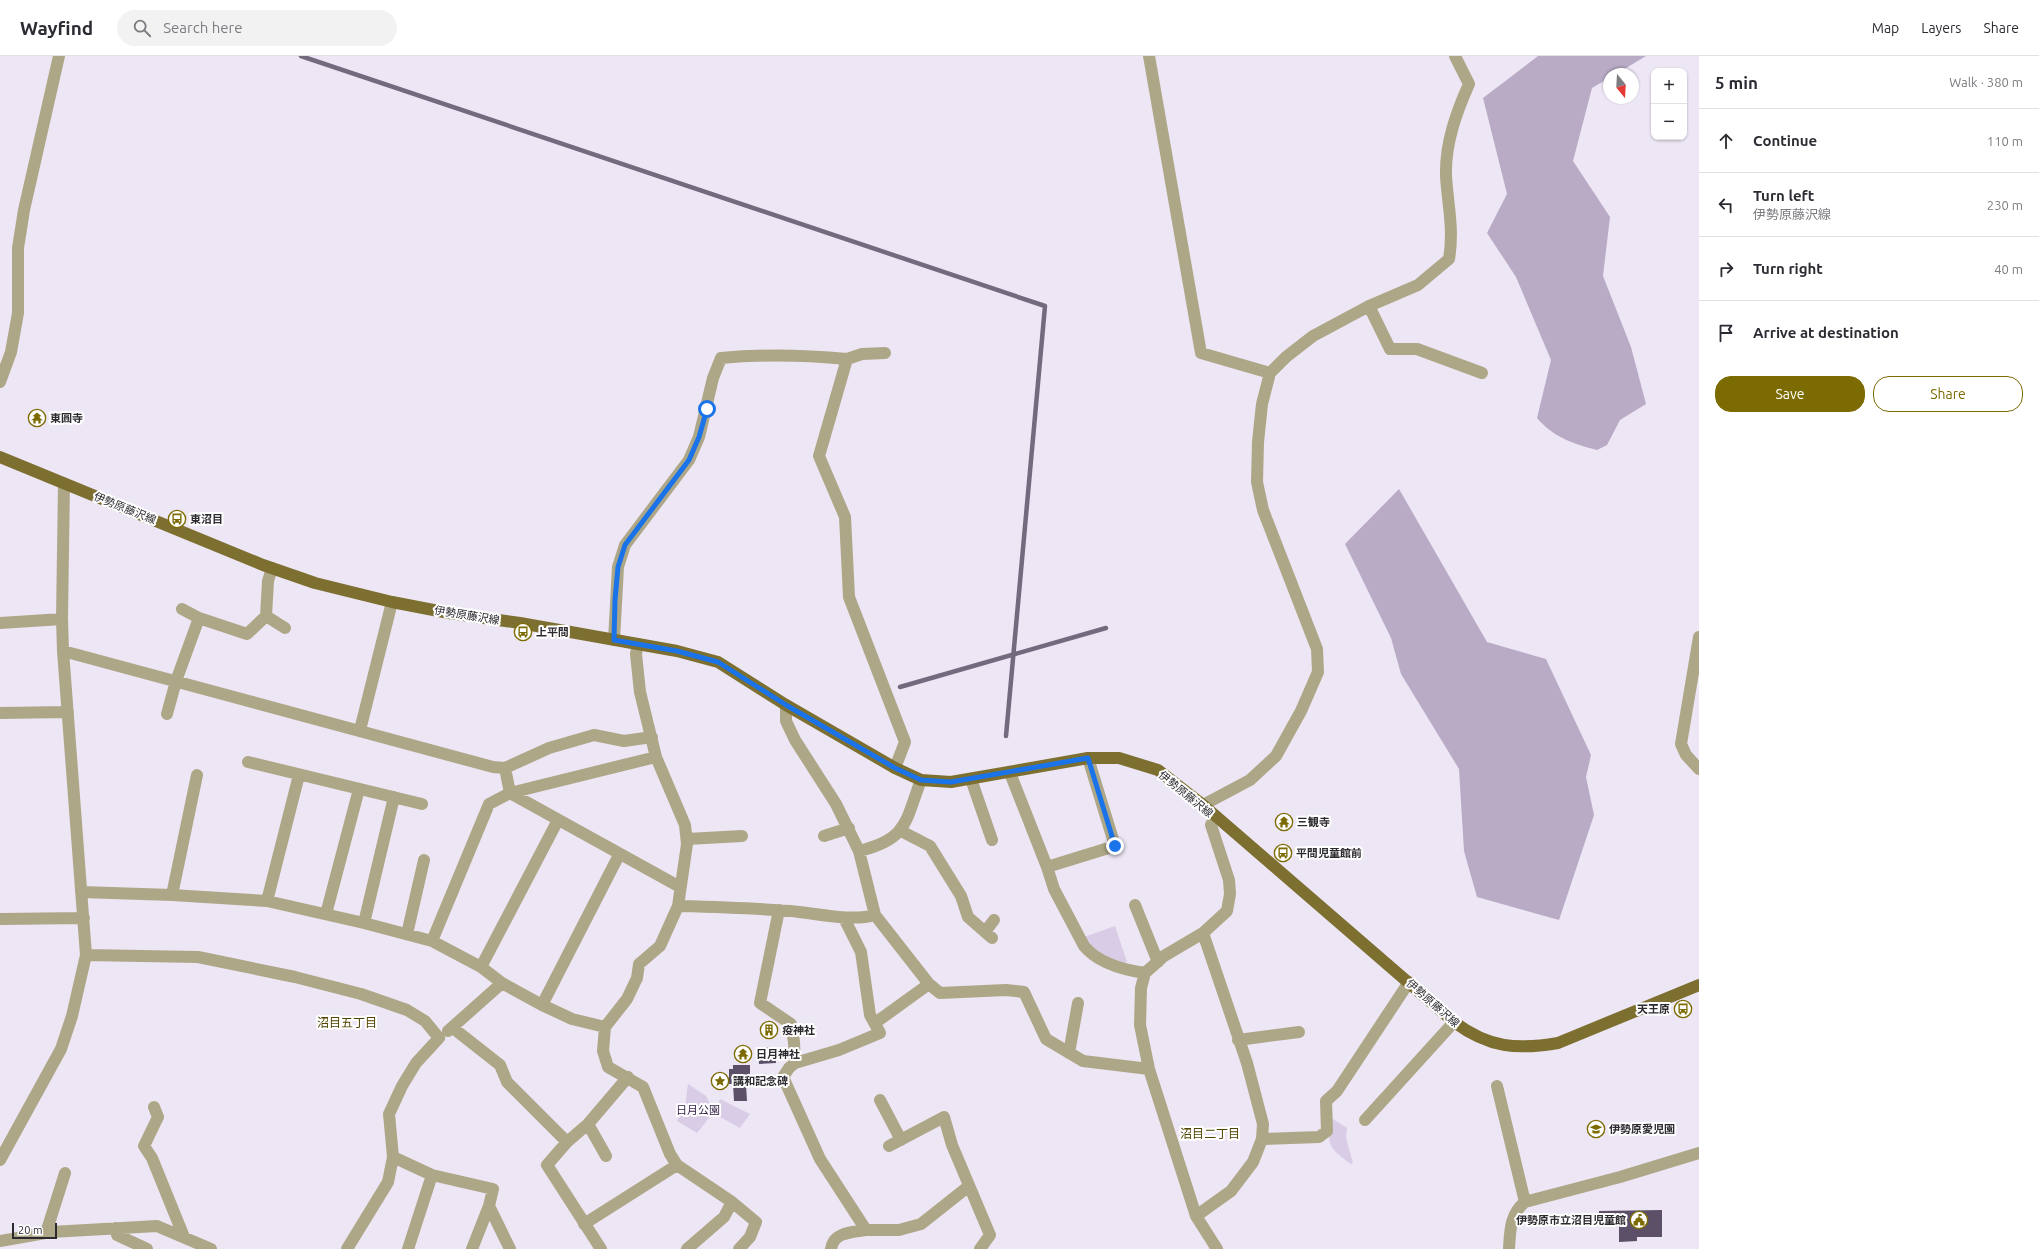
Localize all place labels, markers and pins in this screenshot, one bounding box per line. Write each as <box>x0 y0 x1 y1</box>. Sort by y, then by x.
temple icon: 東圓寺 <box>27 408 47 428</box>
place label: 東圓寺 <box>50 412 83 424</box>
bus stop icon: 東沼目 <box>167 509 187 529</box>
place label: 東沼目 <box>190 513 223 525</box>
bus stop icon: 上平間 <box>513 622 533 642</box>
place label: 上平間 <box>536 626 569 638</box>
temple icon: 三観寺 <box>1274 812 1294 832</box>
place label: 三観寺 <box>1297 816 1330 828</box>
bus stop icon: 平間児童館前 <box>1273 843 1293 863</box>
place label: 平間児童館前 <box>1296 847 1362 859</box>
bus stop icon: 天王原 <box>1673 999 1693 1019</box>
place label: 天王原 <box>1637 1003 1670 1015</box>
building icon: 疫神社 <box>759 1020 779 1040</box>
place label: 疫神社 <box>782 1024 815 1036</box>
temple icon: 日月神社 <box>733 1044 753 1064</box>
place label: 日月神社 <box>756 1048 800 1060</box>
place icon: 講和記念碑 <box>710 1071 730 1091</box>
place label: 講和記念碑 <box>733 1075 788 1087</box>
school or university icon: 伊勢原愛児園 <box>1586 1119 1606 1139</box>
place label: 伊勢原愛児園 <box>1609 1123 1675 1135</box>
public building icon: 伊勢原市立沼目児童館 <box>1629 1210 1649 1230</box>
place label: 伊勢原市立沼目児童館 <box>1516 1214 1626 1226</box>

